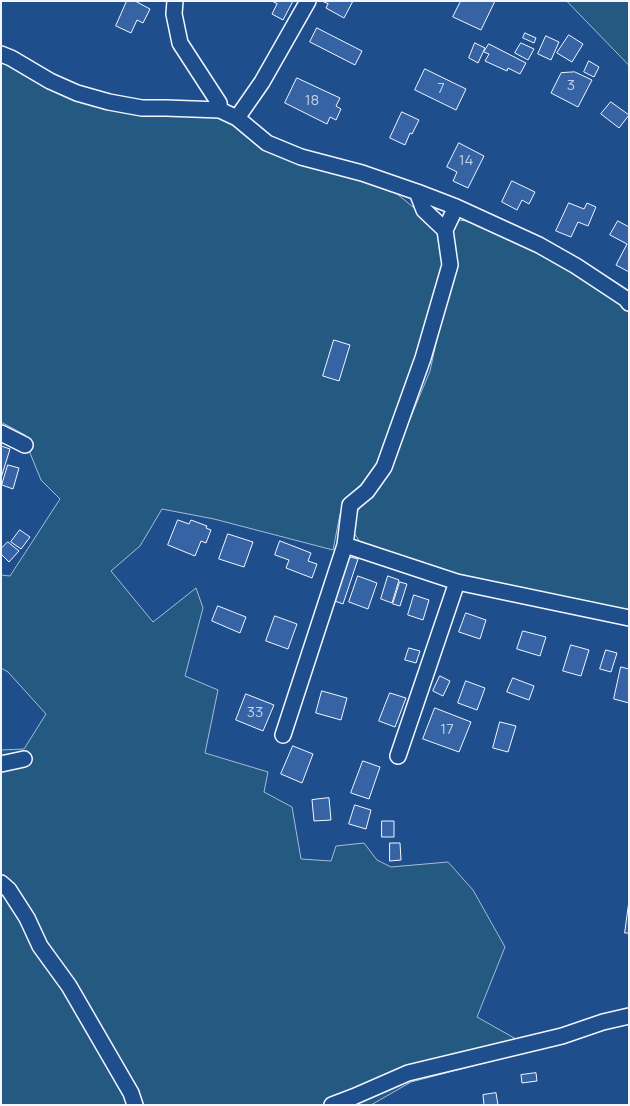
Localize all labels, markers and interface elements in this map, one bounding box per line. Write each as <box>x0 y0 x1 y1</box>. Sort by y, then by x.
house number: 3 <box>567 77 575 95</box>
house number: 7 <box>437 80 445 98</box>
house number: 18 <box>305 92 319 110</box>
house number: 14 <box>459 152 473 170</box>
house number: 33 <box>247 704 263 722</box>
house number: 17 <box>440 721 454 739</box>

